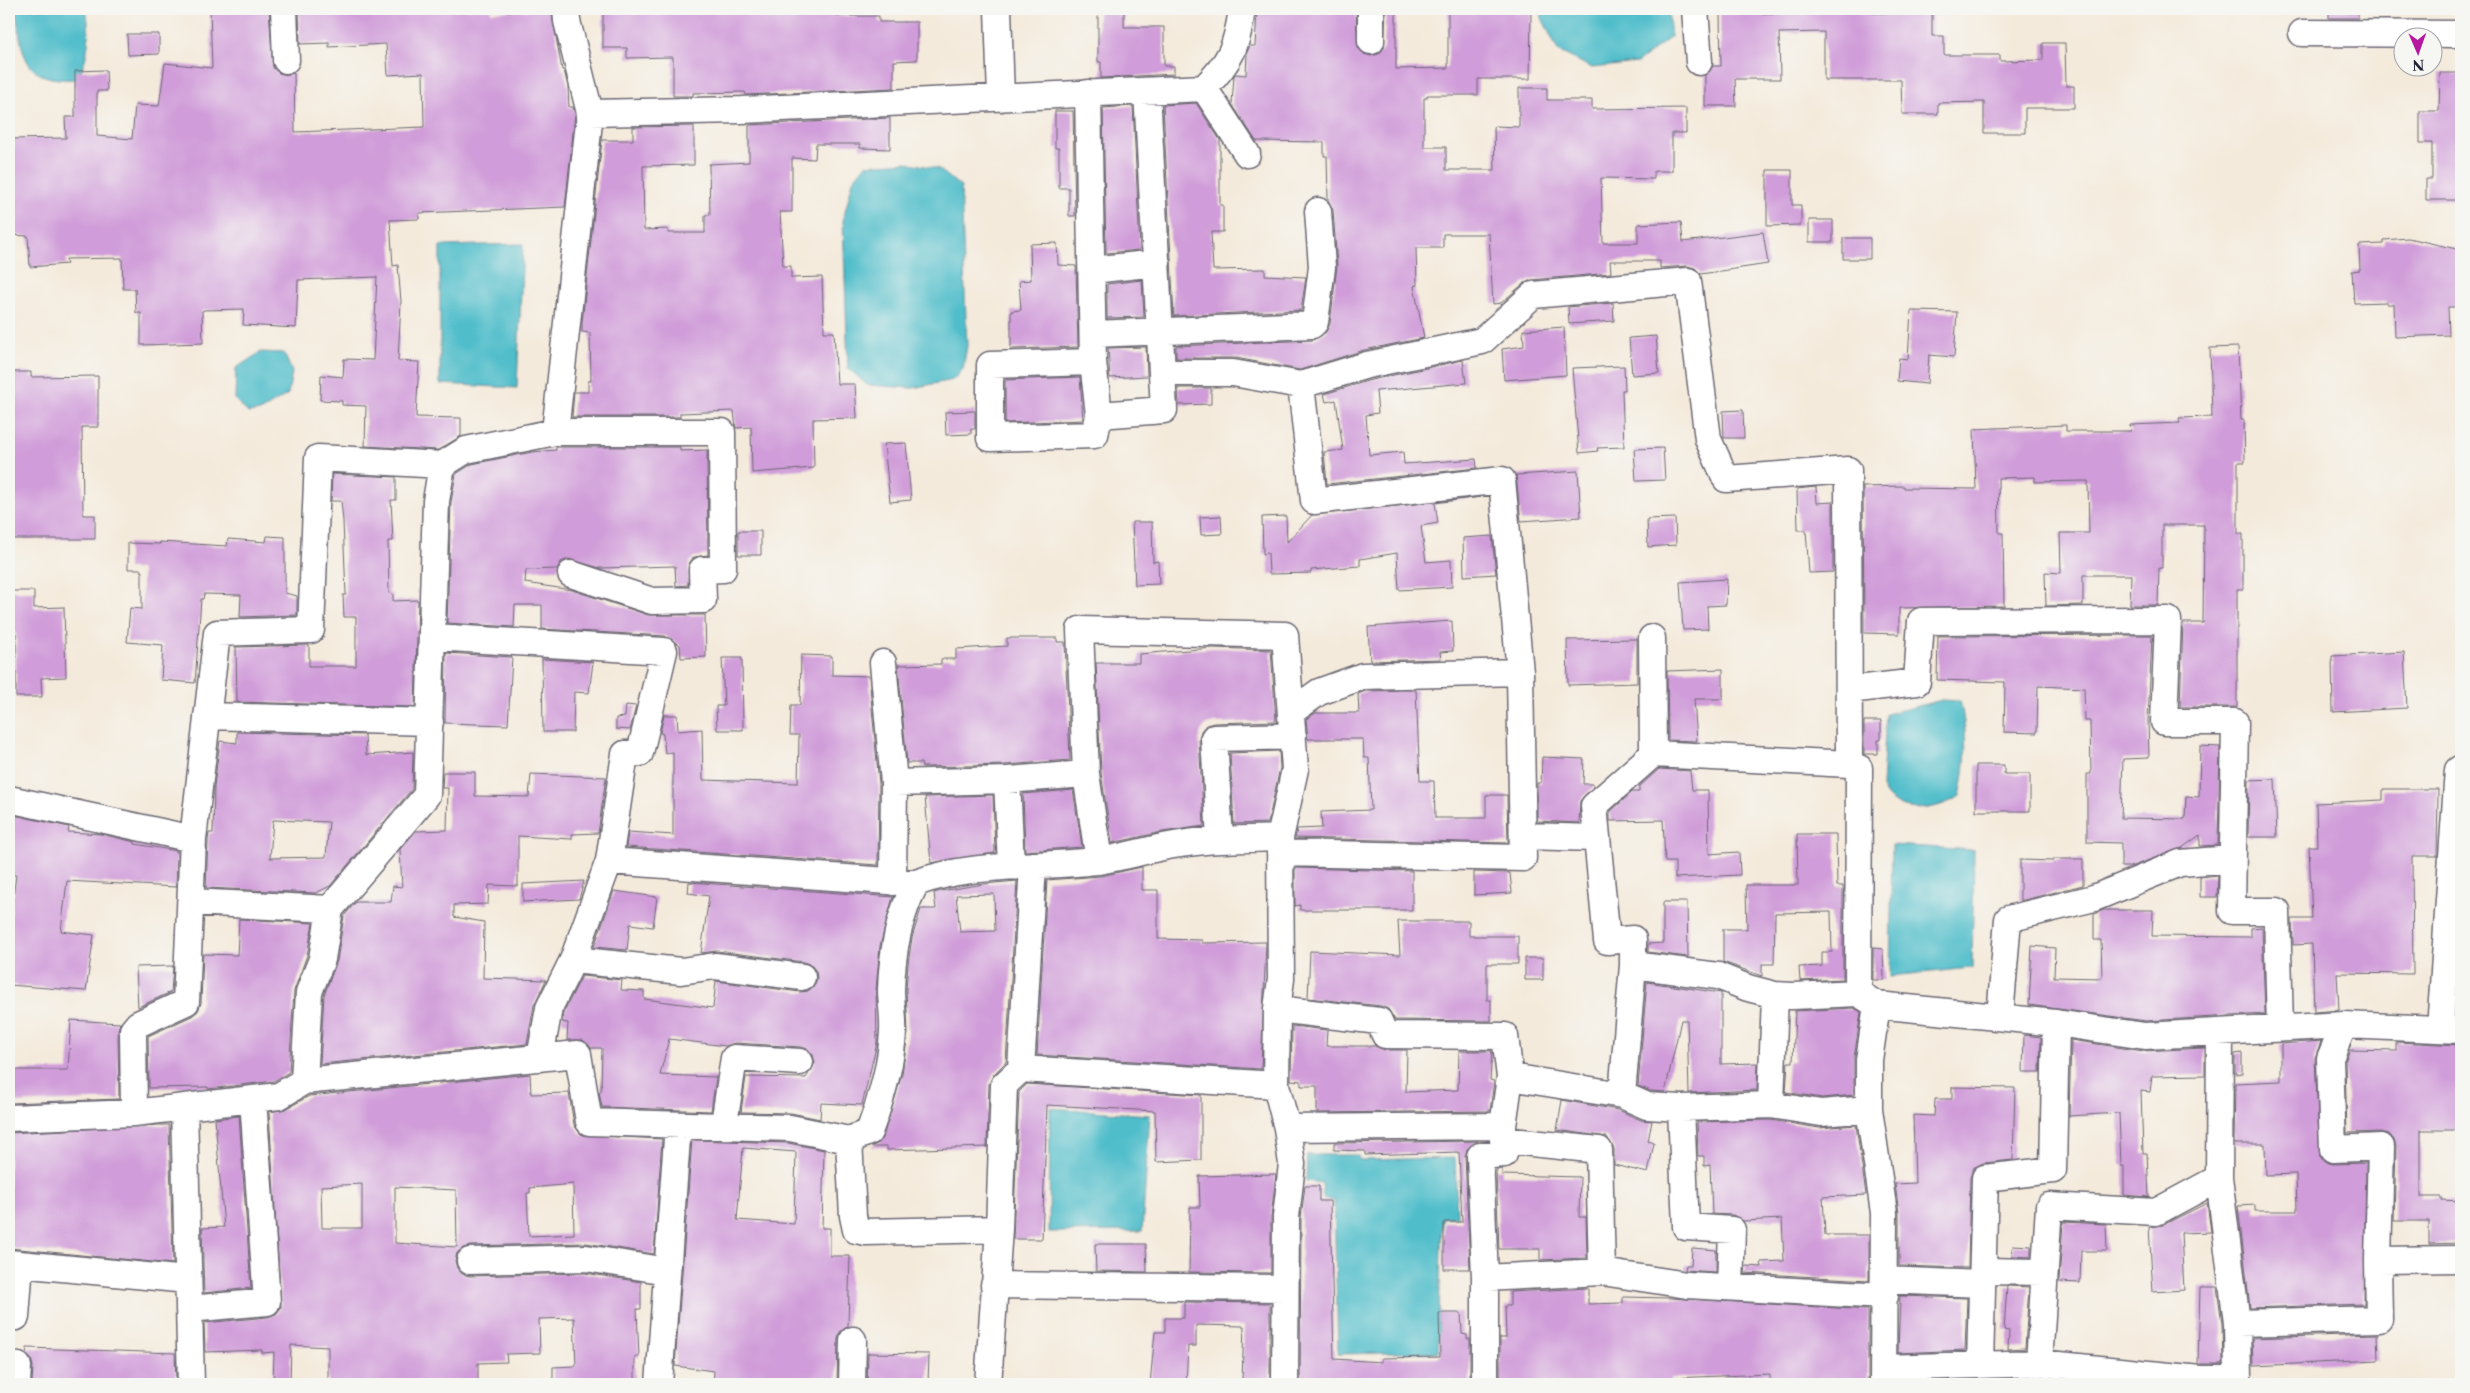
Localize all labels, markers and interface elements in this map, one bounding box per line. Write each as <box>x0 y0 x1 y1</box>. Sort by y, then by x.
north arrow <box>2392 28 2442 78</box>
text: N <box>2412 56 2425 74</box>

